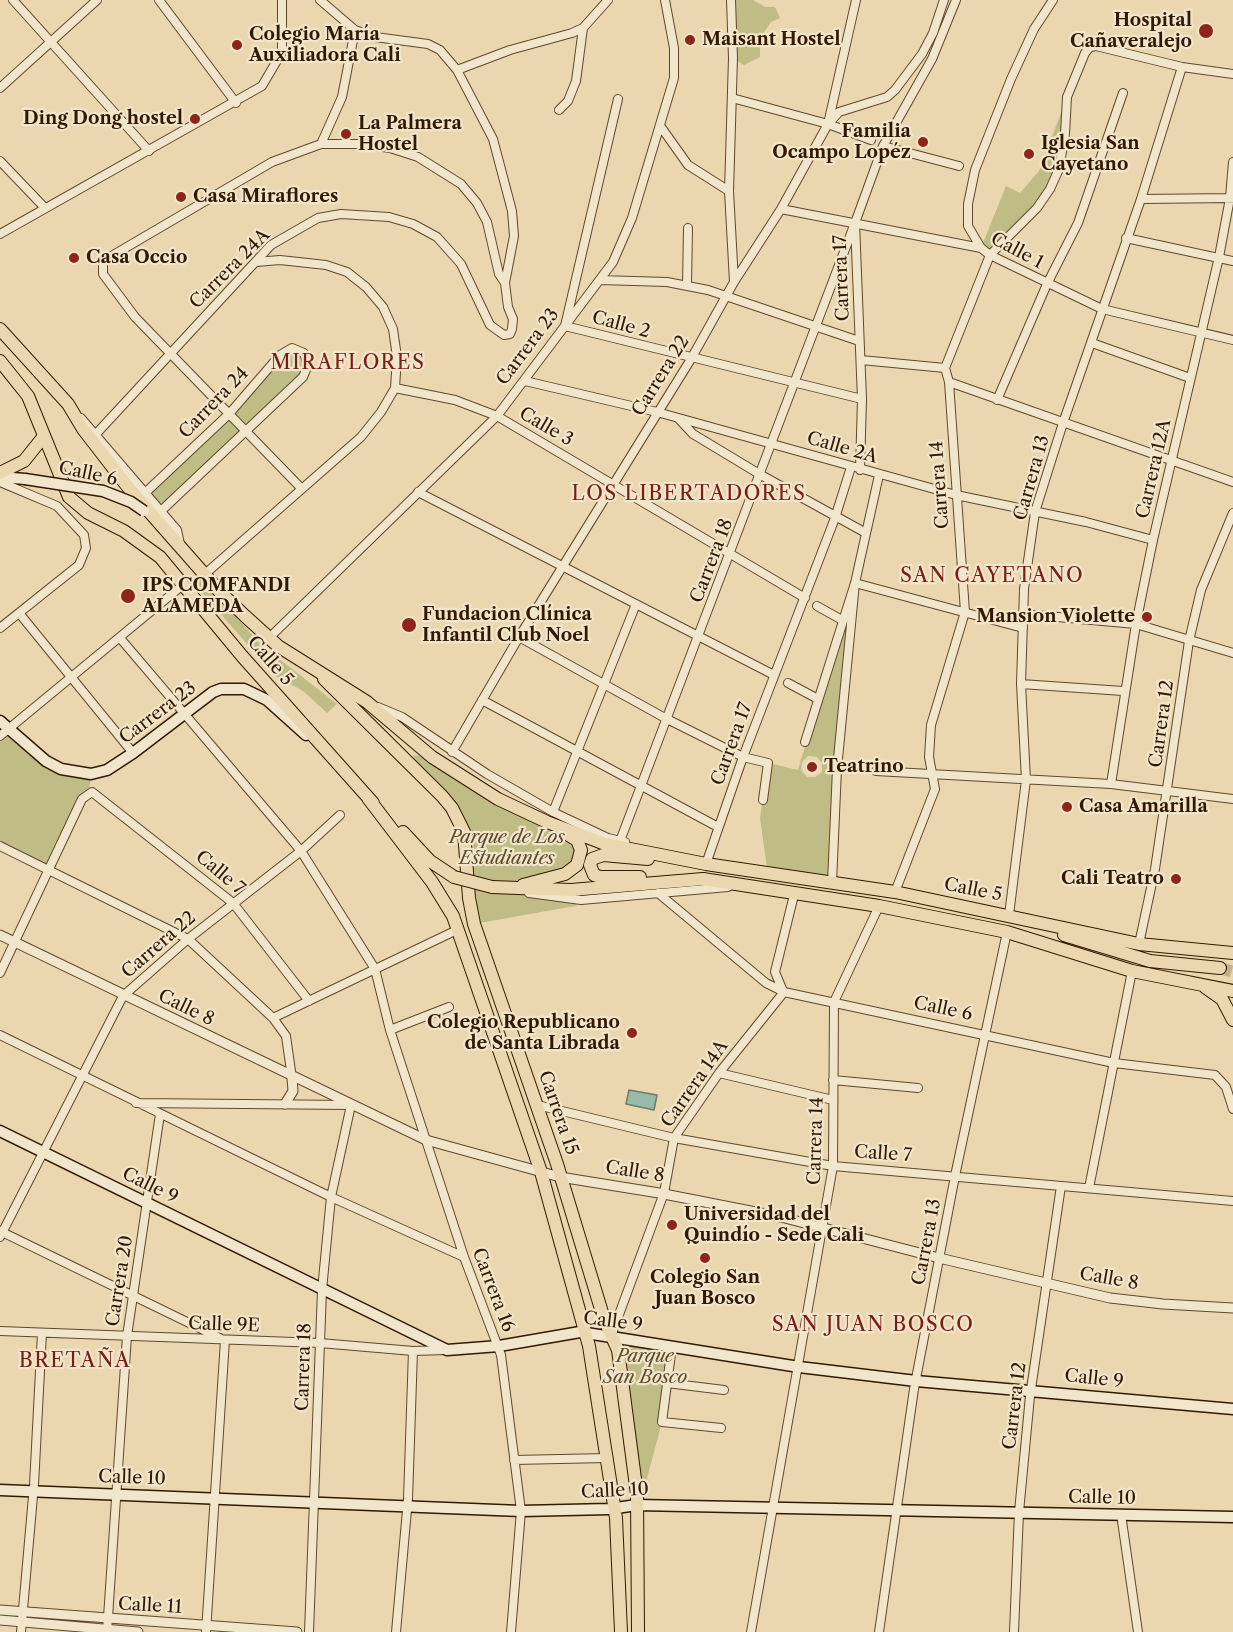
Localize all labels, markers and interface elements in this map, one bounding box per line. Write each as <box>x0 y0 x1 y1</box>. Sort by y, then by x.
place label: Hospital Cañaveralejo <box>1070 10 1192 52</box>
marker: Hospital Cañaveralejo <box>1197 22 1215 40</box>
place label: Colegio María Auxiliadora Cali <box>249 24 401 66</box>
place label: Maisant Hostel <box>702 29 841 51</box>
marker: Maisant Hostel <box>683 33 697 47</box>
marker: Colegio María Auxiliadora Cali <box>230 38 244 52</box>
place label: Ding Dong hostel <box>23 108 183 130</box>
marker: Ding Dong hostel <box>188 112 202 126</box>
place label: La Palmera Hostel <box>358 113 462 156</box>
place label: Familia Ocampo Lopéz <box>772 121 911 164</box>
marker: La Palmera Hostel <box>339 127 353 141</box>
place label: Iglesia San Cayetano <box>1041 133 1140 176</box>
marker: Familia Ocampo Lopéz <box>916 135 930 149</box>
marker: Iglesia San Cayetano <box>1022 147 1036 161</box>
place label: Casa Miraflores <box>193 186 338 208</box>
marker: Casa Miraflores <box>174 190 188 204</box>
street label: Carrera 24A <box>185 224 275 314</box>
street label: Calle 1 <box>987 228 1047 274</box>
street label: Carrera 17 <box>830 234 854 322</box>
place label: Casa Occio <box>86 247 187 269</box>
marker: Casa Occio <box>67 251 81 265</box>
street label: Carrera 23 <box>492 304 564 390</box>
street label: Calle 2 <box>590 307 652 343</box>
street label: Carrera 22 <box>628 332 694 420</box>
district label: MIRAFLORES <box>270 351 426 375</box>
street label: Carrera 24 <box>175 363 253 443</box>
street label: Calle 3 <box>515 403 577 451</box>
street label: Carrera 12A <box>1132 417 1176 521</box>
street label: Calle 2A <box>804 428 880 468</box>
street label: Carrera 13 <box>1010 433 1054 523</box>
street label: Carrera 14 <box>926 440 954 530</box>
street label: Calle 6 <box>57 457 119 491</box>
district label: LOS LIBERTADORES <box>572 482 806 506</box>
street label: Carrera 18 <box>686 516 738 606</box>
district label: SAN CAYETANO <box>900 564 1084 588</box>
place label: IPS COMFANDI ALAMEDA <box>142 575 290 618</box>
marker: IPS COMFANDI ALAMEDA <box>119 587 137 605</box>
place label: Fundacion Clínica Infantil Club Noel <box>422 604 592 646</box>
place label: Mansion Violette <box>976 606 1135 628</box>
marker: Mansion Violette <box>1140 610 1154 624</box>
marker: Fundacion Clínica Infantil Club Noel <box>400 616 418 634</box>
street label: Calle 5 <box>243 632 297 690</box>
street label: Carrera 23 <box>115 677 201 749</box>
street label: Carrera 12 <box>1145 679 1179 769</box>
street label: Carrera 17 <box>707 700 757 788</box>
place label: Teatrino <box>824 756 904 778</box>
marker: Teatrino <box>805 760 819 774</box>
place label: Casa Amarilla <box>1079 796 1208 818</box>
marker: Casa Amarilla <box>1060 800 1074 814</box>
park label: Parque de Los Estudiantes <box>449 827 565 870</box>
street label: Calle 7 <box>191 846 249 900</box>
place label: Cali Teatro <box>1061 868 1164 890</box>
marker: Cali Teatro <box>1169 872 1183 886</box>
street label: Calle 5 <box>942 874 1004 906</box>
street label: Carrera 22 <box>118 907 200 983</box>
street label: Calle 8 <box>154 985 218 1031</box>
street label: Calle 6 <box>912 992 974 1026</box>
place label: Colegio Republicano de Santa Librada <box>427 1012 620 1054</box>
marker: Colegio Republicano de Santa Librada <box>625 1026 639 1040</box>
street label: Carrera 14A <box>657 1036 733 1132</box>
street label: Carrera 15 <box>534 1068 582 1158</box>
street label: Carrera 14 <box>804 1097 828 1185</box>
street label: Calle 7 <box>853 1141 913 1167</box>
street label: Calle 8 <box>604 1157 666 1187</box>
street label: Calle 9 <box>119 1163 181 1209</box>
street label: Carrera 13 <box>908 1197 946 1287</box>
place label: Universidad del Quindío - Sede Cali <box>684 1204 864 1246</box>
marker: Universidad del Quindío - Sede Cali <box>665 1218 679 1232</box>
street label: Carrera 20 <box>102 1234 138 1328</box>
street label: Carrera 16 <box>467 1245 519 1335</box>
marker: Colegio San Juan Bosco <box>698 1251 712 1265</box>
street label: Calle 8 <box>1078 1263 1140 1295</box>
place label: Colegio San Juan Bosco <box>650 1267 760 1310</box>
street label: Calle 9 <box>582 1308 644 1336</box>
street label: Calle 9E <box>188 1313 260 1337</box>
district label: SAN JUAN BOSCO <box>772 1313 974 1337</box>
street label: Carrera 18 <box>292 1322 316 1412</box>
park label: Parque San Bosco <box>603 1346 687 1388</box>
district label: BRETAÑA <box>19 1349 131 1373</box>
street label: Carrera 12 <box>999 1361 1031 1451</box>
street label: Calle 9 <box>1063 1365 1125 1393</box>
street label: Calle 10 <box>98 1466 166 1490</box>
street label: Calle 10 <box>581 1478 649 1504</box>
street label: Calle 10 <box>1068 1487 1136 1509</box>
street label: Calle 11 <box>117 1594 183 1618</box>

